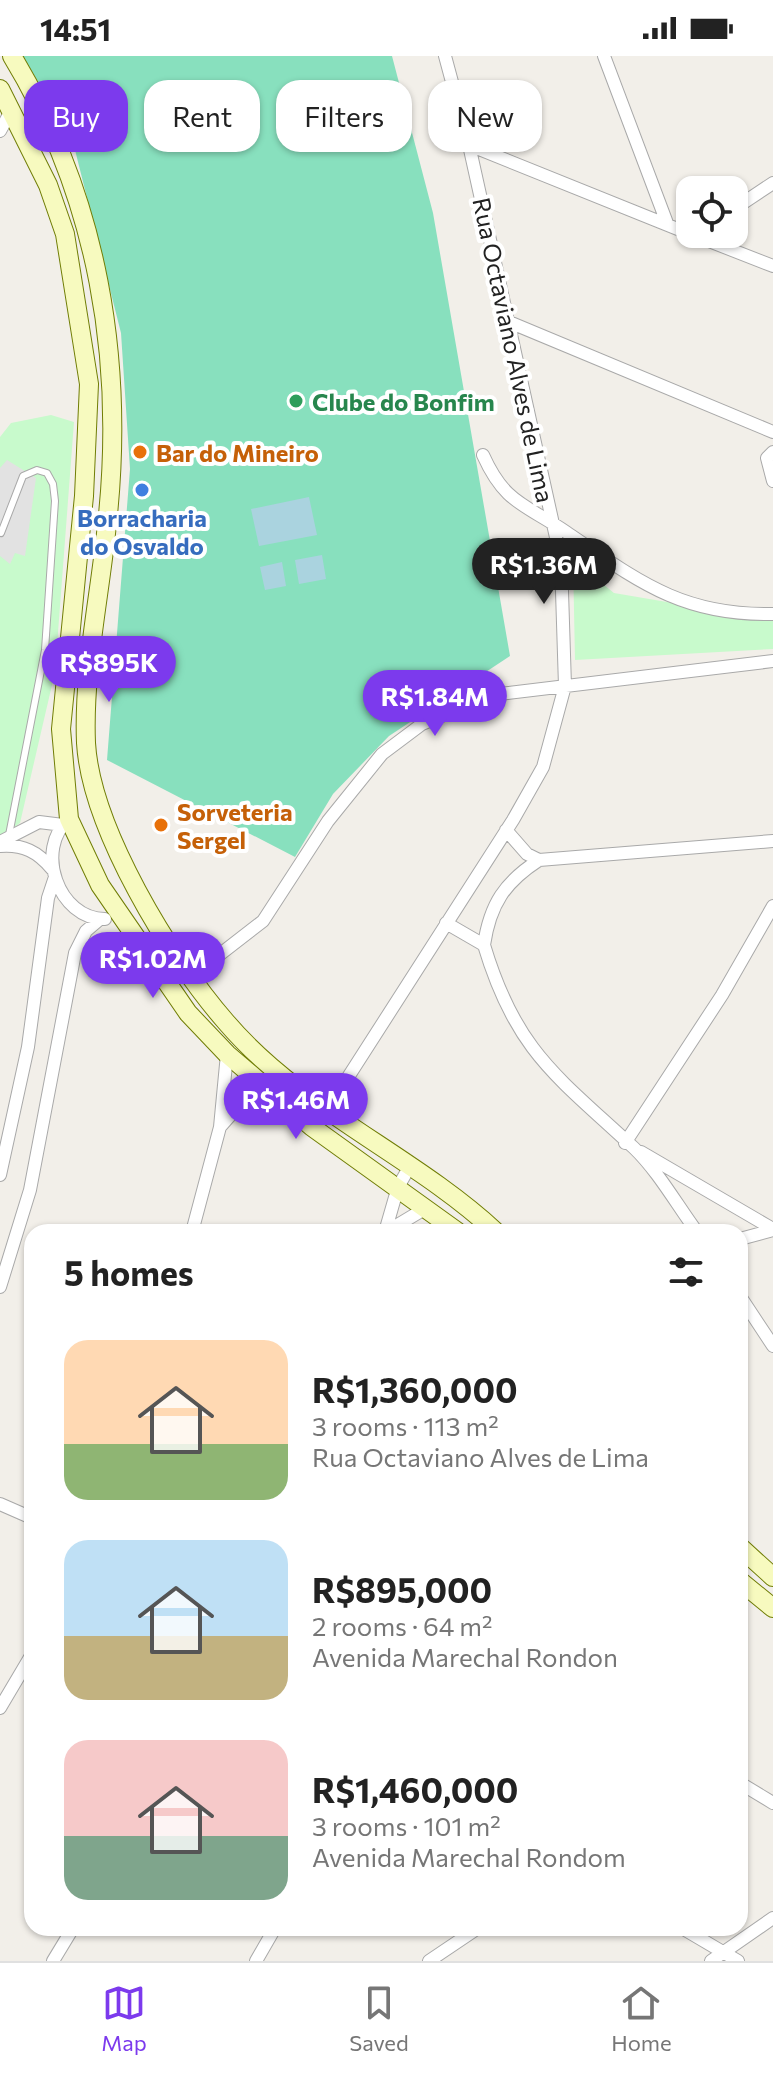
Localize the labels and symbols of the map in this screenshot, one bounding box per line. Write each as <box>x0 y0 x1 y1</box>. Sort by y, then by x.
street label: Rua Octaviano Alves de Lima <box>467 195 561 505</box>
place label: Clube do Bonfim <box>312 387 495 416</box>
marker: Clube do Bonfim <box>287 392 305 410</box>
place label: Bar do Mineiro <box>156 438 319 467</box>
marker: Bar do Mineiro <box>131 443 149 461</box>
marker: Borracharia do Osvaldo <box>133 481 151 499</box>
place label: Borracharia do Osvaldo <box>77 503 207 560</box>
pin: R$1.36M <box>470 538 618 606</box>
pin: R$895K <box>44 636 174 704</box>
pin: R$1.84M <box>361 670 509 738</box>
place label: Sorveteria Sergel <box>177 797 293 854</box>
marker: Sorveteria Sergel <box>152 816 170 834</box>
pin: R$1.02M <box>79 932 227 1000</box>
pin: R$1.46M <box>222 1073 370 1141</box>

